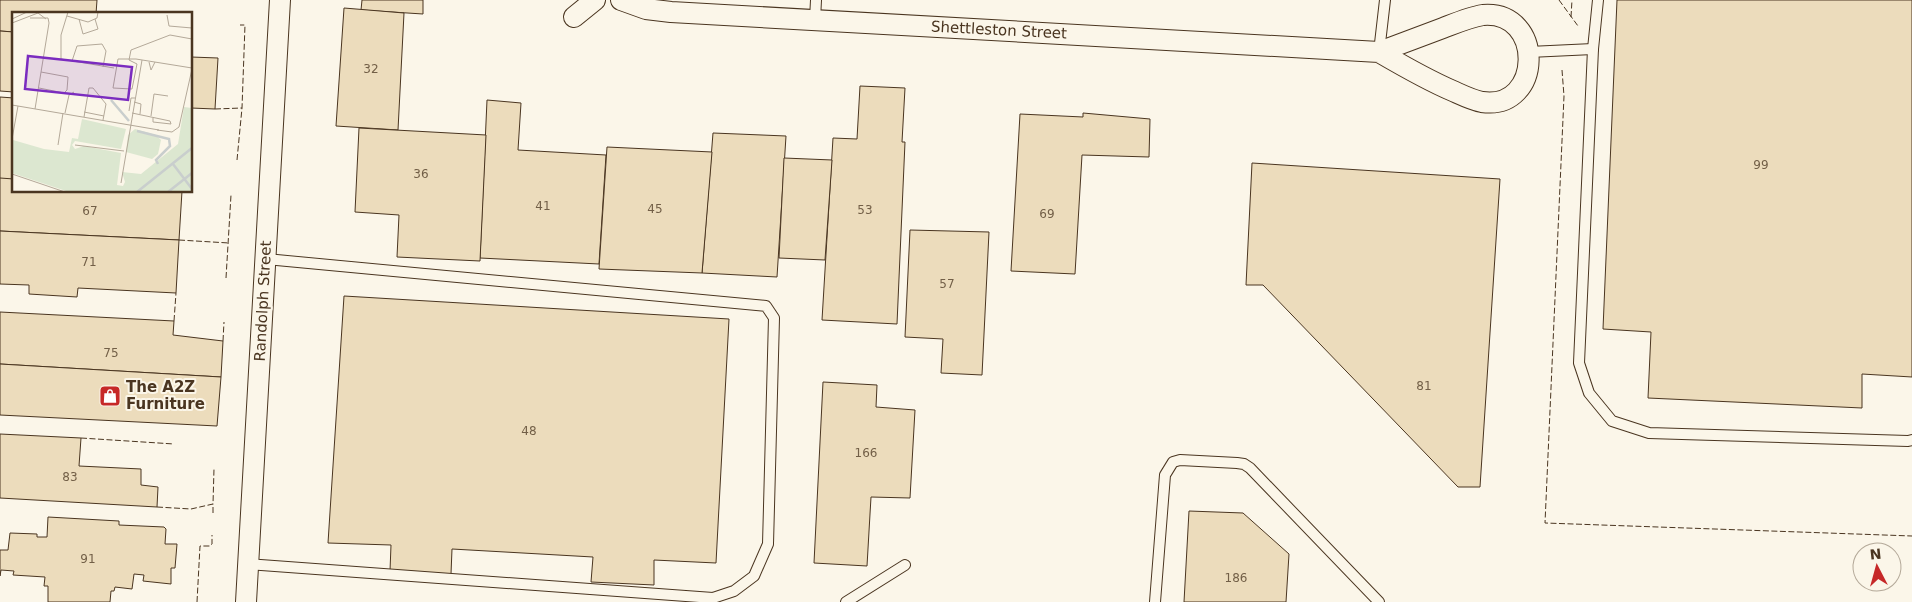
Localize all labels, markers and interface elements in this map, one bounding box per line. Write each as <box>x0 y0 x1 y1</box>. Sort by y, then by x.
inset map <box>12 12 192 192</box>
street label: Shettleston Street <box>931 17 1068 43</box>
house number: 32 <box>363 62 379 76</box>
house number: 99 <box>1753 158 1769 172</box>
house number: 36 <box>413 167 429 181</box>
house number: 41 <box>535 199 551 213</box>
house number: 45 <box>647 202 663 216</box>
house number: 53 <box>857 203 873 217</box>
house number: 67 <box>82 204 98 218</box>
house number: 69 <box>1039 207 1055 221</box>
street label: Randolph Street <box>251 240 275 362</box>
house number: 71 <box>81 255 97 269</box>
house number: 57 <box>939 277 955 291</box>
house number: 75 <box>103 346 119 360</box>
place label: The A2Z Furniture <box>126 378 205 413</box>
house number: 81 <box>1416 379 1432 393</box>
shop icon: The A2Z Furniture <box>98 384 122 408</box>
house number: 48 <box>521 424 537 438</box>
house number: 166 <box>855 446 877 460</box>
house number: 83 <box>62 470 78 484</box>
north arrow <box>1852 542 1902 592</box>
text: N <box>1869 546 1882 563</box>
house number: 91 <box>80 552 96 566</box>
house number: 186 <box>1225 571 1247 585</box>

